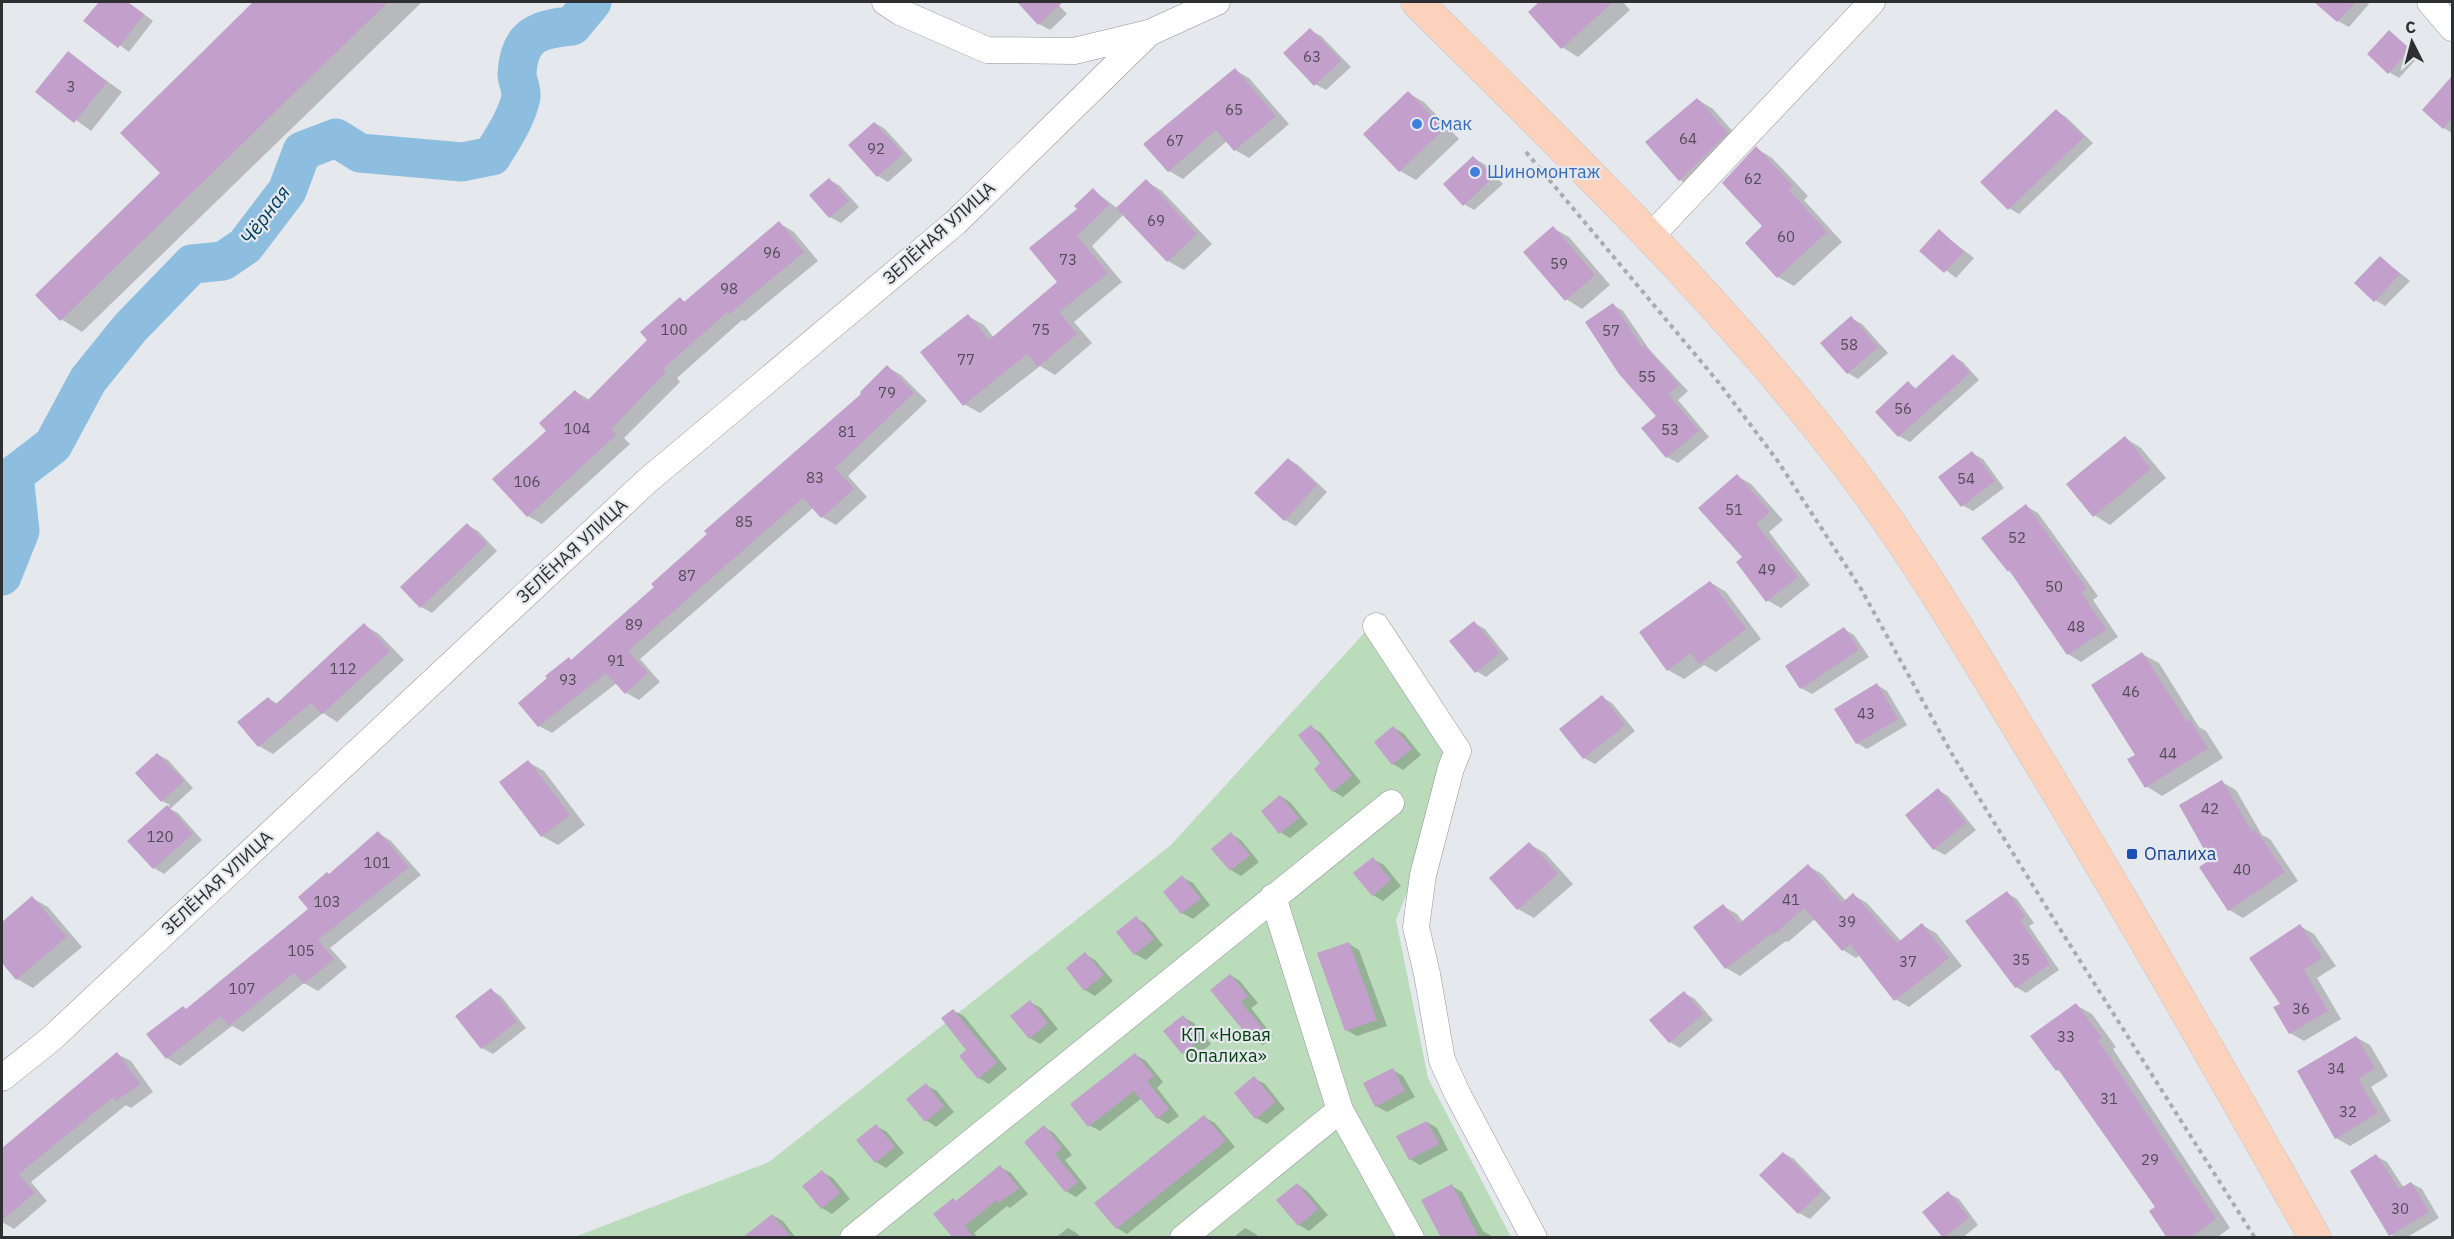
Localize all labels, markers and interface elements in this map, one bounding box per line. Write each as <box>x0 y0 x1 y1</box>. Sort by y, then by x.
north arrow <box>2382 12 2442 72</box>
text: С <box>2404 17 2417 38</box>
house number: 63 <box>1303 47 1321 66</box>
house number: 3 <box>66 77 76 96</box>
house number: 65 <box>1225 100 1243 119</box>
place label: Смак <box>1429 112 1472 135</box>
marker: Смак <box>1410 117 1424 131</box>
house number: 64 <box>1679 129 1697 148</box>
house number: 67 <box>1166 131 1184 150</box>
house number: 92 <box>867 139 885 158</box>
place label: Шиномонтаж <box>1487 160 1601 183</box>
marker: Шиномонтаж <box>1468 165 1482 179</box>
house number: 62 <box>1744 169 1762 188</box>
street label: ЗЕЛЁНАЯ УЛИЦА <box>878 176 1000 289</box>
water label: Чёрная <box>233 180 296 250</box>
house number: 69 <box>1147 211 1165 230</box>
house number: 60 <box>1777 227 1795 246</box>
house number: 96 <box>763 243 781 262</box>
house number: 73 <box>1059 250 1077 269</box>
house number: 59 <box>1550 254 1568 273</box>
house number: 98 <box>720 279 738 298</box>
house number: 100 <box>660 320 688 339</box>
house number: 75 <box>1032 320 1050 339</box>
house number: 57 <box>1602 321 1620 340</box>
house number: 58 <box>1840 335 1858 354</box>
house number: 77 <box>957 350 975 369</box>
house number: 55 <box>1638 367 1656 386</box>
house number: 79 <box>878 383 896 402</box>
house number: 56 <box>1894 399 1912 418</box>
house number: 104 <box>563 419 591 438</box>
house number: 53 <box>1661 420 1679 439</box>
house number: 81 <box>838 422 856 441</box>
house number: 83 <box>806 468 824 487</box>
house number: 54 <box>1957 469 1975 488</box>
house number: 106 <box>513 472 541 491</box>
street label: ЗЕЛЁНАЯ УЛИЦА <box>511 493 632 608</box>
house number: 51 <box>1725 500 1743 519</box>
house number: 85 <box>735 512 753 531</box>
house number: 52 <box>2008 528 2026 547</box>
house number: 49 <box>1758 560 1776 579</box>
house number: 87 <box>678 566 696 585</box>
house number: 50 <box>2045 577 2063 596</box>
house number: 89 <box>625 615 643 634</box>
house number: 48 <box>2067 617 2085 636</box>
house number: 91 <box>607 651 625 670</box>
house number: 112 <box>329 659 357 678</box>
house number: 93 <box>559 670 577 689</box>
house number: 46 <box>2122 682 2140 701</box>
house number: 43 <box>1857 704 1875 723</box>
house number: 44 <box>2159 744 2177 763</box>
house number: 42 <box>2201 799 2219 818</box>
street label: ЗЕЛЁНАЯ УЛИЦА <box>156 825 277 940</box>
house number: 120 <box>146 827 174 846</box>
place label: Опалиха <box>2144 842 2217 865</box>
marker: Опалиха <box>2125 847 2139 861</box>
house number: 101 <box>363 853 391 872</box>
house number: 40 <box>2233 860 2251 879</box>
house number: 41 <box>1782 890 1800 909</box>
house number: 103 <box>313 892 341 911</box>
house number: 39 <box>1838 912 1856 931</box>
house number: 105 <box>287 941 315 960</box>
house number: 35 <box>2012 950 2030 969</box>
house number: 37 <box>1899 952 1917 971</box>
house number: 107 <box>228 979 256 998</box>
house number: 36 <box>2292 999 2310 1018</box>
park label: КП «Новая Опалиха» <box>1181 1023 1271 1067</box>
house number: 33 <box>2057 1027 2075 1046</box>
house number: 34 <box>2327 1059 2345 1078</box>
house number: 31 <box>2100 1089 2118 1108</box>
house number: 32 <box>2339 1102 2357 1121</box>
house number: 29 <box>2141 1150 2159 1169</box>
house number: 30 <box>2391 1199 2409 1218</box>

